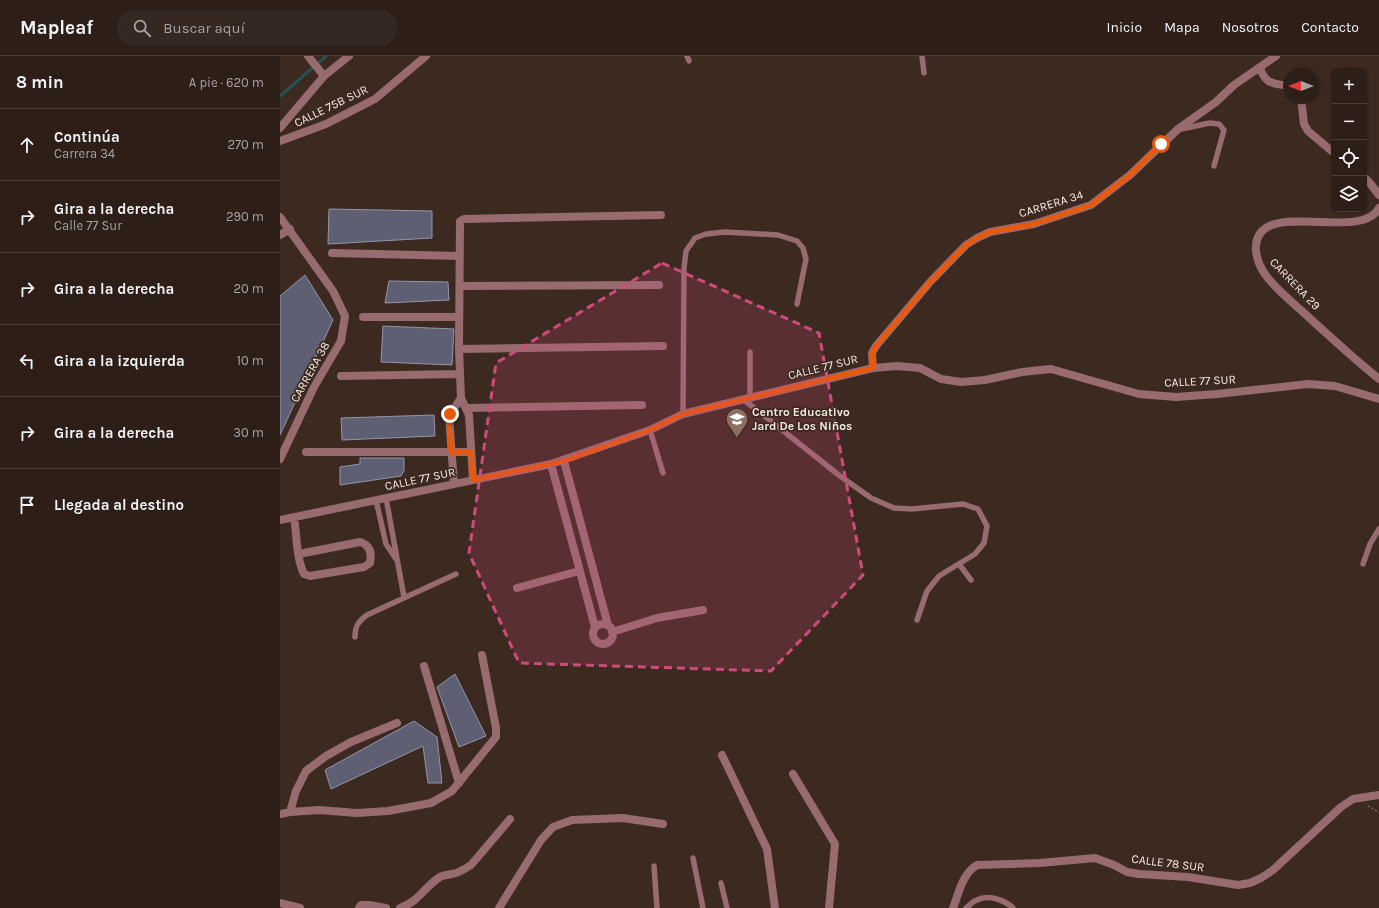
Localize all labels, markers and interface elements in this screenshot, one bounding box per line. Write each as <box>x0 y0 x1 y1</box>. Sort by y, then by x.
search box <box>117 10 397 46</box>
text: Mapleaf <box>20 17 93 39</box>
icon: search <box>131 17 153 39</box>
text: Buscar aquí <box>163 19 245 37</box>
text: Inicio <box>1107 19 1142 36</box>
text: Mapa <box>1164 19 1200 36</box>
text: Nosotros <box>1222 19 1279 36</box>
text: Contacto <box>1301 19 1359 36</box>
north arrow <box>1283 68 1319 104</box>
map controls <box>1331 68 1367 212</box>
button: + <box>1331 68 1367 104</box>
text: 8 min <box>16 72 64 92</box>
text: A pie · 620 m <box>189 75 264 90</box>
street label: CALLE 75B SUR <box>292 82 370 130</box>
button: − <box>1331 104 1367 140</box>
text: Continúa <box>54 128 120 146</box>
icon: ahead <box>16 134 38 156</box>
route start <box>1152 135 1170 153</box>
text: 270 m <box>227 137 264 152</box>
button: locate <box>1331 140 1367 176</box>
text: Carrera 34 <box>54 146 115 161</box>
button: layers <box>1331 176 1367 212</box>
street label: CARRERA 34 <box>1017 187 1085 220</box>
text: Gira a la derecha <box>54 200 174 218</box>
icon: right <box>16 206 38 228</box>
text: 290 m <box>226 209 264 224</box>
text: Calle 77 Sur <box>54 218 122 233</box>
street label: CARRERA 29 <box>1267 255 1323 313</box>
icon: right <box>16 278 38 300</box>
text: Gira a la derecha <box>54 280 174 298</box>
text: 20 m <box>234 281 264 296</box>
street label: CARRERA 38 <box>288 339 332 405</box>
icon: left <box>16 350 38 372</box>
text: Gira a la izquierda <box>54 352 185 370</box>
street label: CALLE 77 SUR <box>787 352 859 382</box>
text: 10 m <box>237 353 264 368</box>
street label: CALLE 77 SUR <box>1164 372 1236 390</box>
route end <box>441 405 459 423</box>
place label: Centro Educativo Jard De Los Niños <box>752 405 852 433</box>
school or university icon: Centro Educativo Jard De Los Niños <box>724 406 750 439</box>
icon: right <box>16 422 38 444</box>
text: Gira a la derecha <box>54 424 174 442</box>
text: 30 m <box>233 425 264 440</box>
street label: CALLE 77 SUR <box>384 465 456 493</box>
icon: arrive <box>16 494 38 516</box>
text: Llegada al destino <box>54 496 184 514</box>
street label: CALLE 78 SUR <box>1131 852 1205 874</box>

